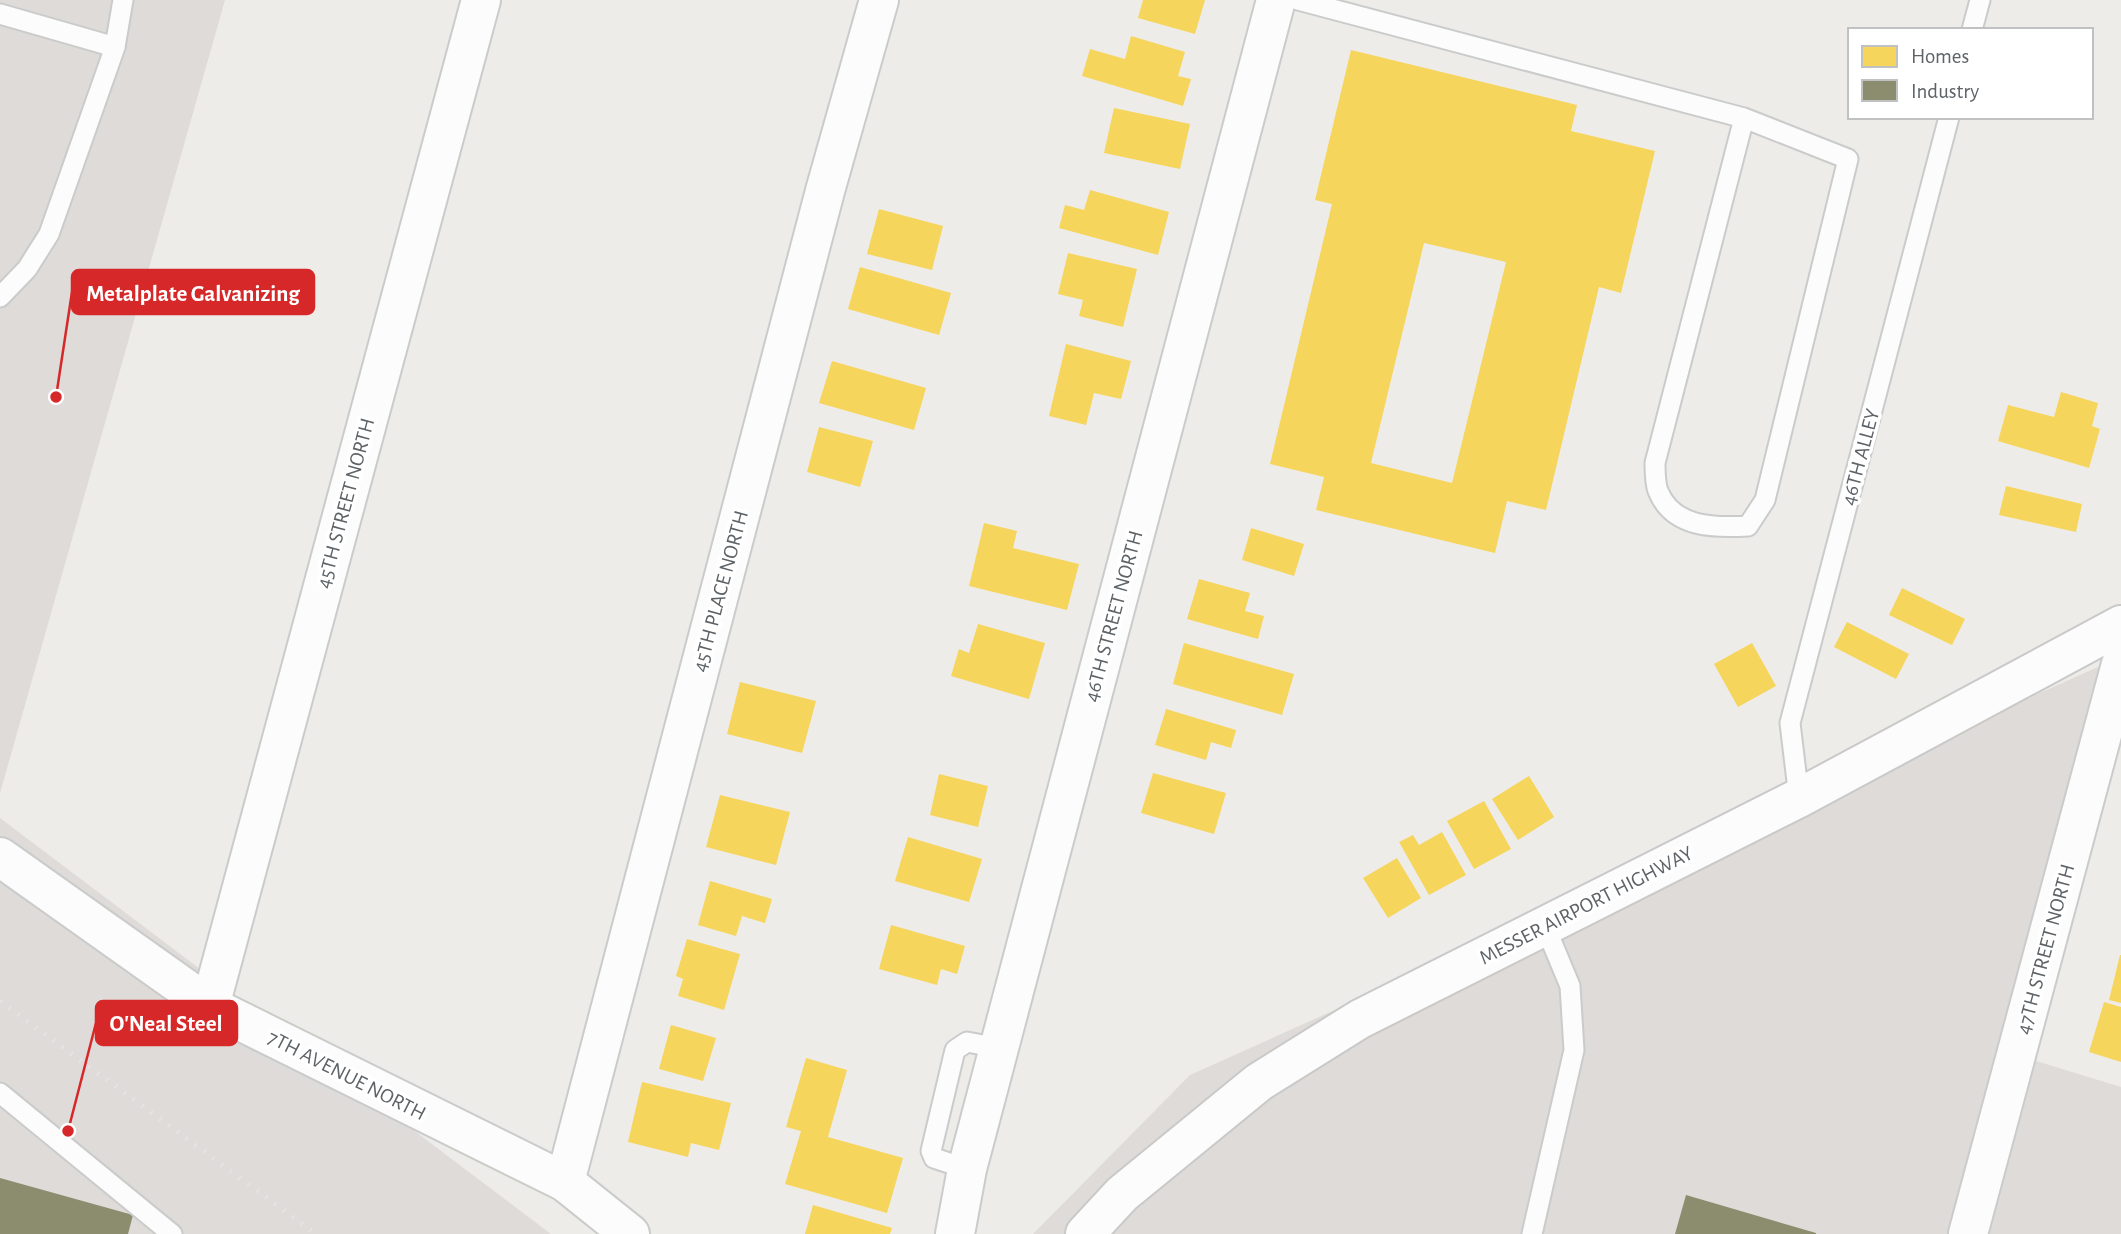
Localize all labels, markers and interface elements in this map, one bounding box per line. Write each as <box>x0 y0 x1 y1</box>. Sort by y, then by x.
legend <box>1848 28 2093 119</box>
text: Homes <box>1911 46 1969 67</box>
text: Industry <box>1911 81 1979 102</box>
callout: Metalplate Galvanizing <box>72 270 314 314</box>
text: Metalplate Galvanizing <box>86 283 300 306</box>
street label: 46TH ALLEY <box>1838 407 1883 508</box>
street label: 45TH STREET NORTH <box>313 416 378 591</box>
street label: 45TH PLACE NORTH <box>689 508 752 674</box>
street label: 46TH STREET NORTH <box>1081 528 1146 704</box>
street label: MESSER AIRPORT HIGHWAY <box>1476 842 1697 969</box>
street label: 47TH STREET NORTH <box>2013 862 2078 1037</box>
callout: O'Neal Steel <box>96 1001 237 1045</box>
text: O'Neal Steel <box>110 1013 222 1036</box>
street label: 7TH AVENUE NORTH <box>264 1026 429 1124</box>

